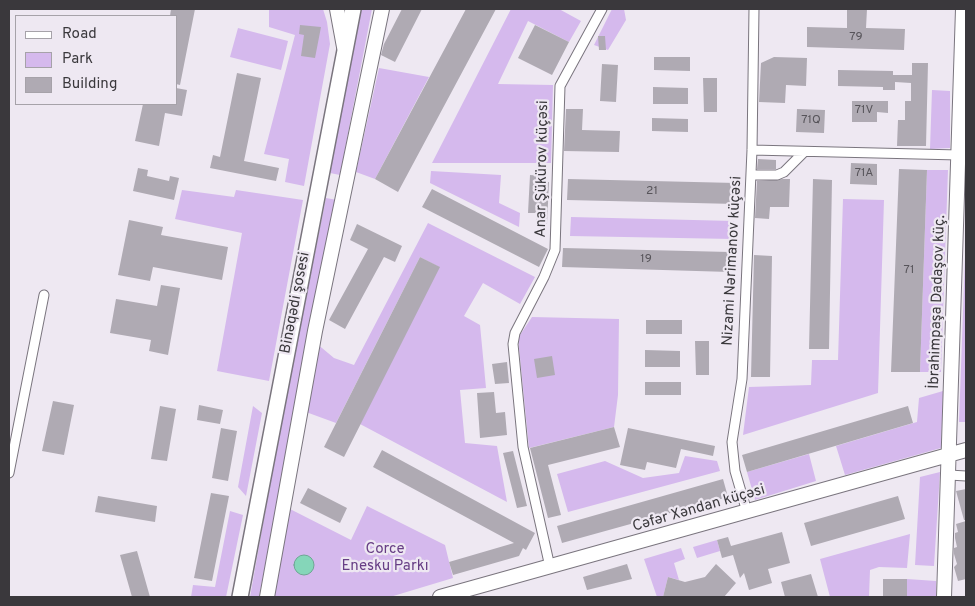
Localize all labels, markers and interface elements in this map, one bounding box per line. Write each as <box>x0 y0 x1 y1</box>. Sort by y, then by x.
legend <box>15 15 178 105</box>
text: Road <box>62 25 97 44</box>
house number: 79 <box>849 31 863 45</box>
text: Park <box>62 50 93 69</box>
text: Building <box>62 75 117 94</box>
street label: Anar Şükürov küçəsi <box>533 100 553 238</box>
house number: 71V <box>855 104 873 118</box>
house number: 71Q <box>801 114 821 128</box>
house number: 71A <box>855 167 873 181</box>
street label: Nizami Nərimanov küçəsi <box>720 176 746 346</box>
house number: 21 <box>646 185 658 199</box>
street label: İbrahimpaşa Dadaşov küç. <box>926 215 950 389</box>
street label: Binəqədi şosesi <box>277 251 315 355</box>
house number: 19 <box>640 253 652 267</box>
house number: 71 <box>904 264 914 278</box>
street label: Cəfər Xəndan küçəsi <box>631 481 767 537</box>
park label: Corce Enesku Parkı <box>341 541 429 576</box>

